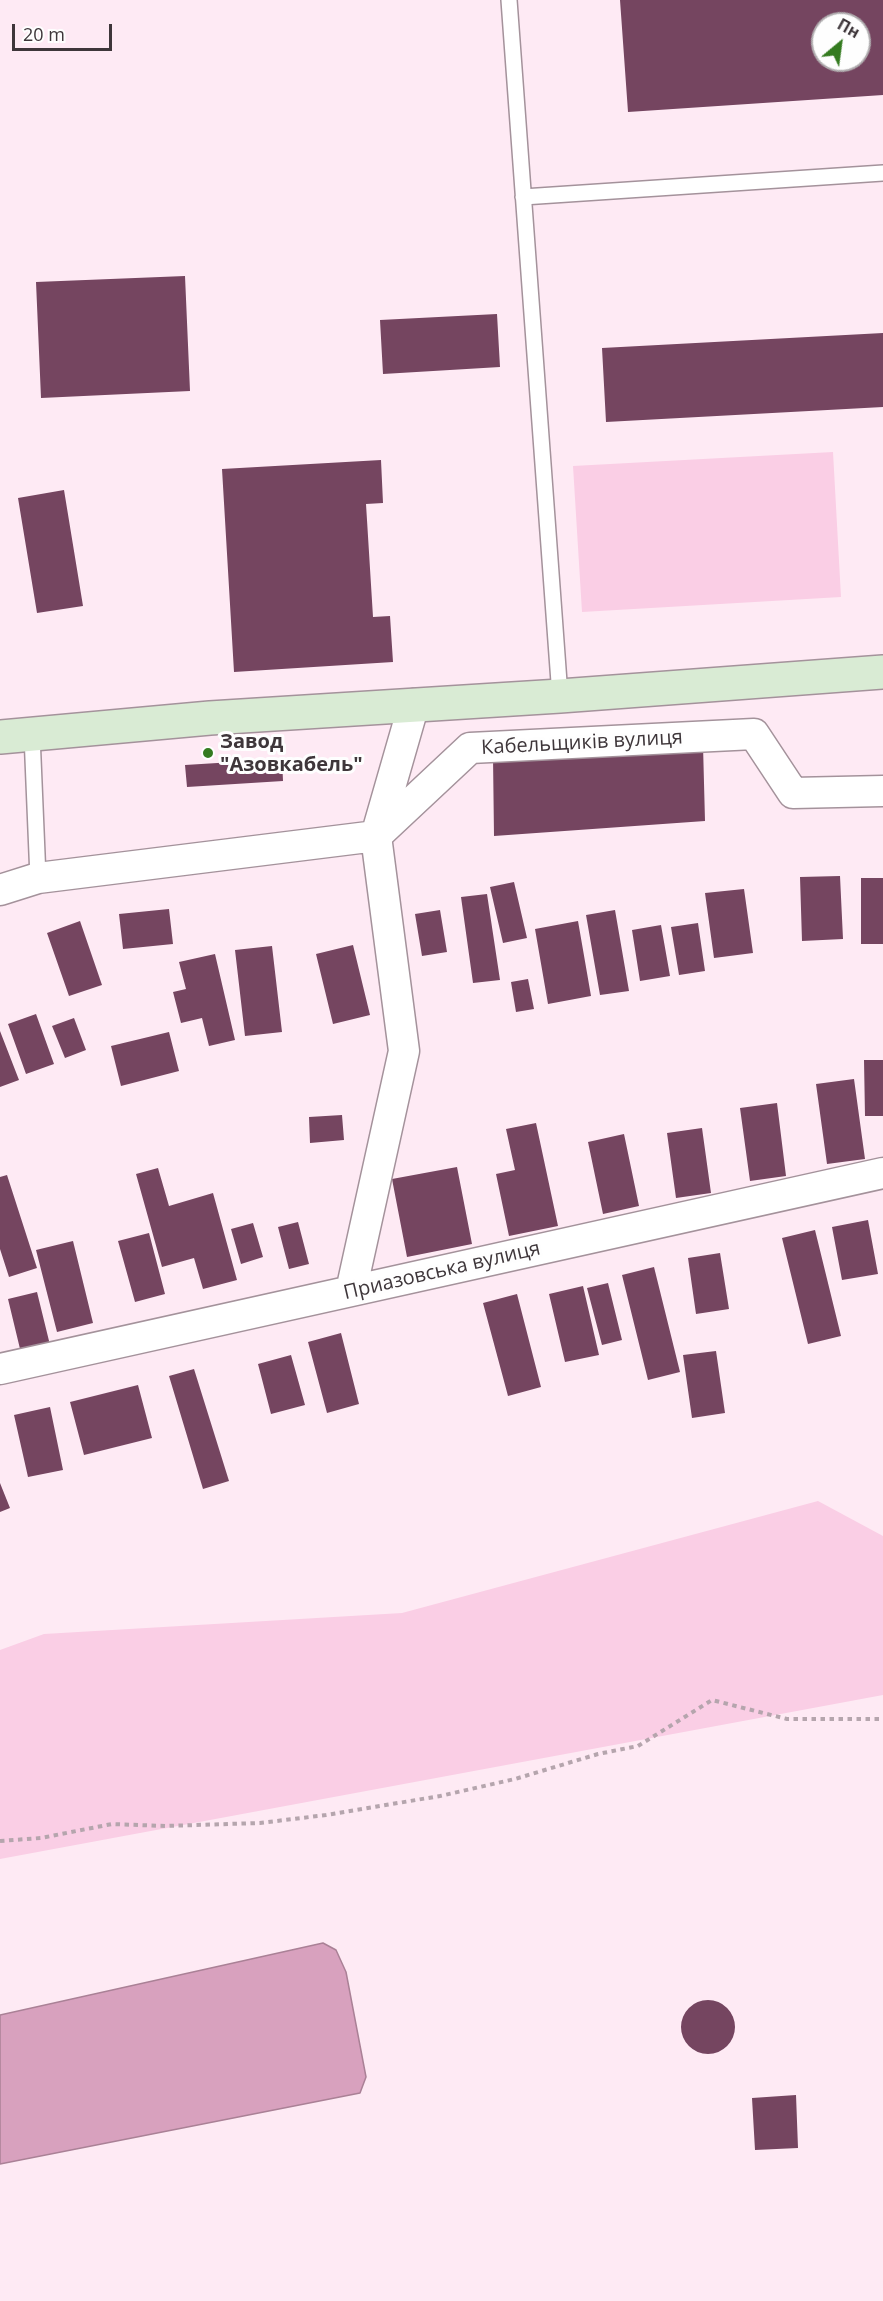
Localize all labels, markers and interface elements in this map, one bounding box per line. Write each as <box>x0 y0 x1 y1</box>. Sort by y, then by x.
scale bar <box>15 12 116 50</box>
north arrow <box>811 12 871 72</box>
text: Пн <box>834 13 864 43</box>
text: 20 m <box>23 22 65 46</box>
street label: Кабельщиків вулиця <box>481 726 683 760</box>
place label: Завод "Азовкабель" <box>220 730 363 777</box>
marker: Завод "Азовкабель" <box>201 746 215 760</box>
street label: Приазовська вулиця <box>341 1237 543 1305</box>

